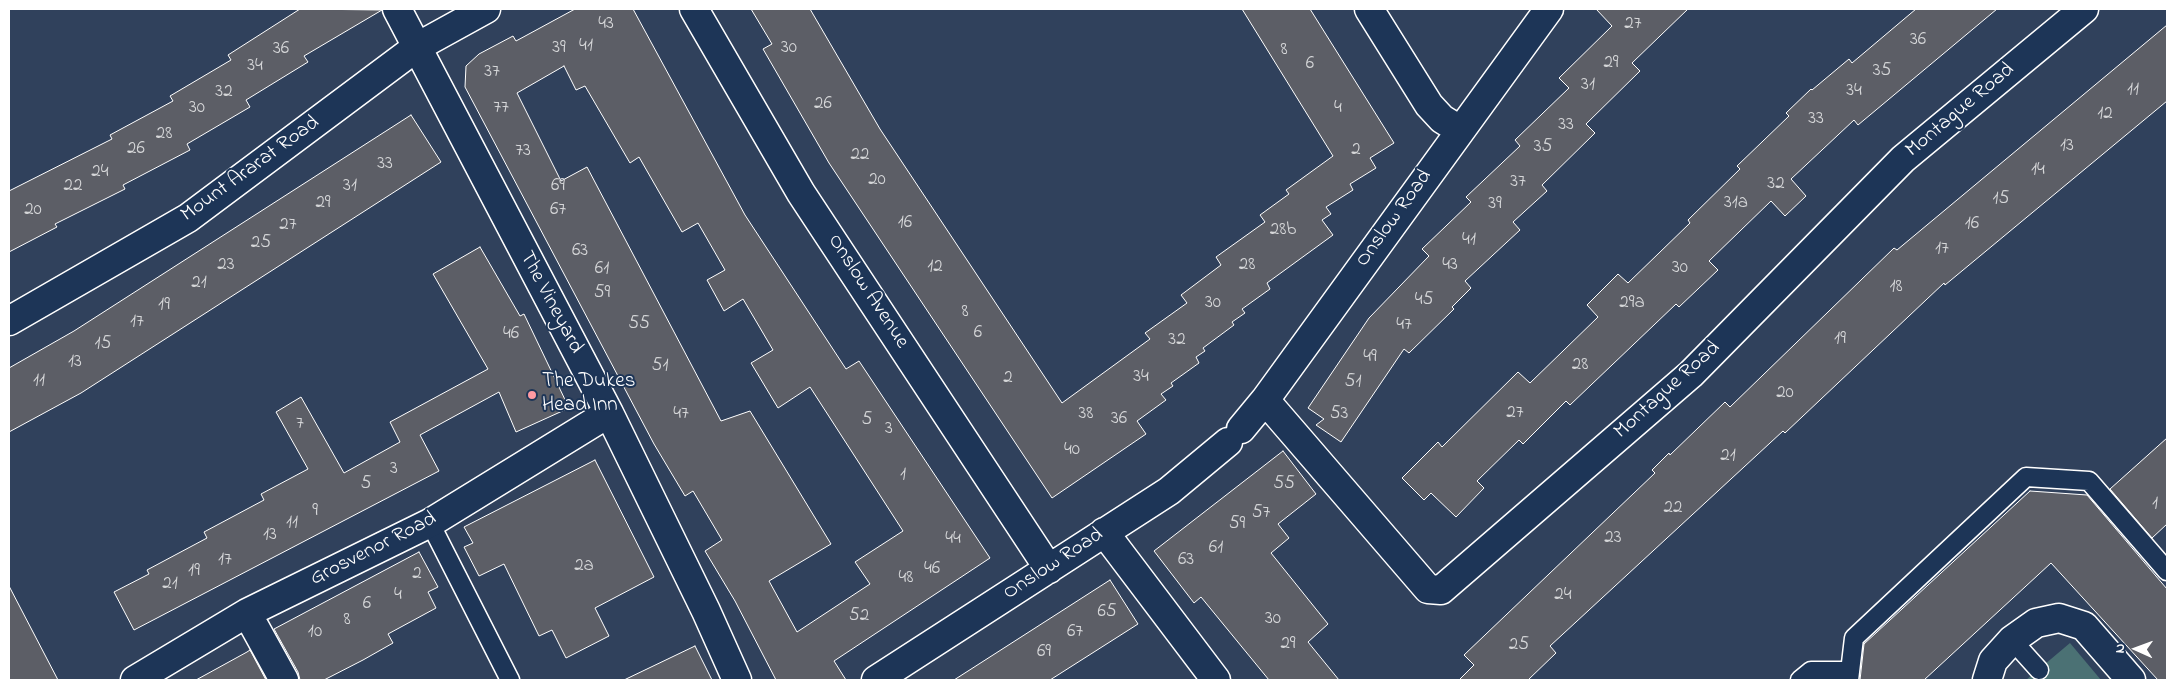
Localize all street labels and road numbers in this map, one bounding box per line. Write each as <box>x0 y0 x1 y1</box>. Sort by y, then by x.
street label: Montague Road <box>1902 58 2020 164</box>
street label: Mount Ararat Road <box>177 111 325 229</box>
street label: Onslow Road <box>1351 165 1439 273</box>
street label: Onslow Avenue <box>821 230 913 354</box>
street label: The Vineyard <box>512 247 588 359</box>
street label: Montague Road <box>1610 337 1726 445</box>
street label: Grosvenor Road <box>307 507 441 593</box>
street label: Onslow Road <box>999 523 1109 607</box>

